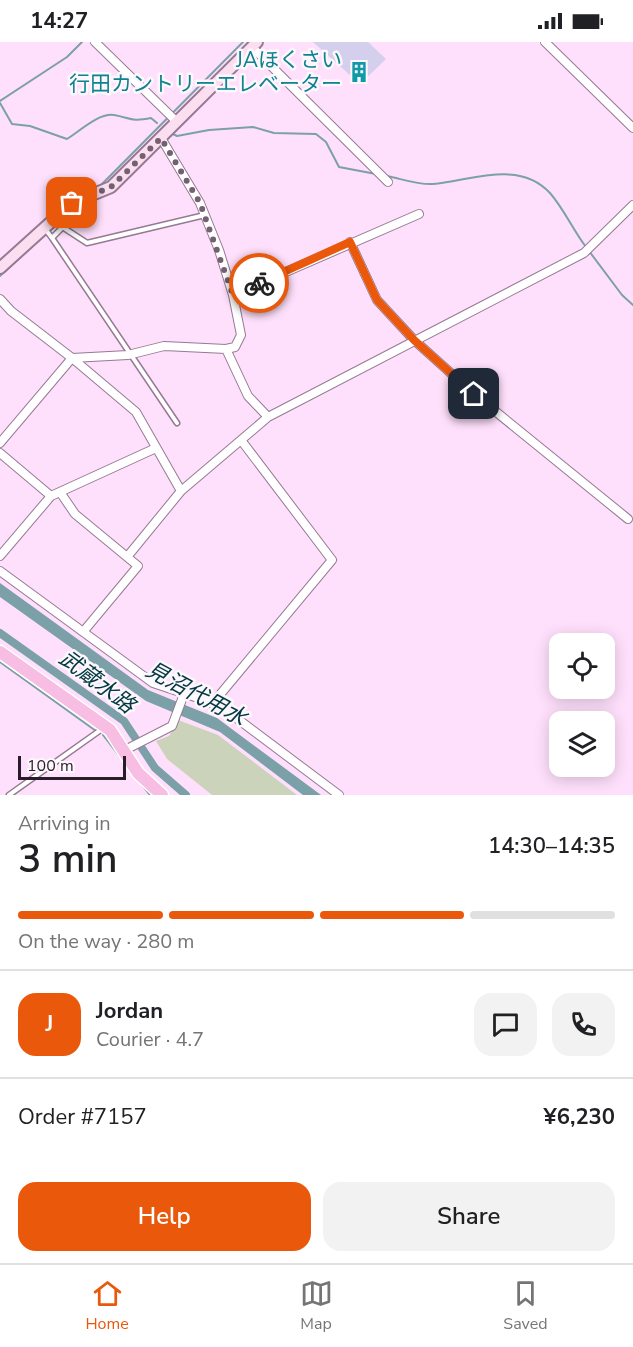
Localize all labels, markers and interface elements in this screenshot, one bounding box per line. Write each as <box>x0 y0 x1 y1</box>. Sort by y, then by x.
text: 14:27 <box>30 6 88 36</box>
place label: JAほくさい 行田カントリーエレベーター <box>69 46 342 98</box>
building icon: JAほくさい 行田カントリーエレベーター <box>347 60 371 84</box>
pin <box>46 177 97 228</box>
icon: bag <box>55 186 88 219</box>
courier <box>229 253 289 313</box>
icon: bike <box>243 267 276 300</box>
pin <box>448 368 499 419</box>
icon: home <box>457 377 490 410</box>
map controls <box>549 633 615 777</box>
button: locate <box>549 633 615 699</box>
water label: 武蔵水路 <box>53 644 143 722</box>
water label: 見沼代用水 <box>140 655 253 734</box>
button: layers <box>549 711 615 777</box>
scale bar <box>18 753 126 780</box>
text: 100 m <box>27 755 74 777</box>
text: Arriving in <box>18 810 111 837</box>
text: 14:30–14:35 <box>488 831 615 861</box>
text: 3 min <box>18 833 117 886</box>
text: On the way · 280 m <box>18 928 194 955</box>
button: chat <box>474 993 537 1056</box>
button: phone <box>552 993 615 1056</box>
text: Jordan <box>96 996 163 1026</box>
text: J <box>46 1009 53 1039</box>
text: Courier · 4.7 <box>96 1026 204 1053</box>
text: Order #7157 <box>18 1102 147 1132</box>
text: ¥6,230 <box>544 1102 615 1132</box>
button: Help <box>18 1182 311 1251</box>
button: Share <box>323 1182 615 1251</box>
tab: Home <box>85 1277 129 1335</box>
tab: Map <box>300 1277 333 1335</box>
tab: Saved <box>503 1277 548 1335</box>

